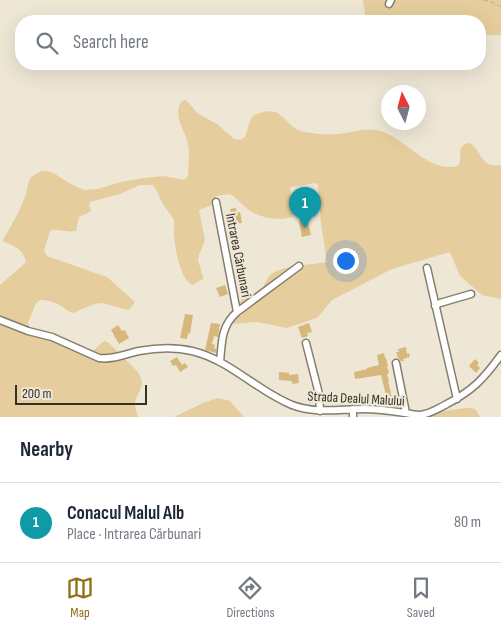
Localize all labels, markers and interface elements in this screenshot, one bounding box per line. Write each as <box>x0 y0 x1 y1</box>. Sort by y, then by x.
search box <box>15 15 486 70</box>
icon: search <box>33 29 61 57</box>
text: Search here <box>73 31 149 54</box>
north arrow <box>381 85 426 130</box>
pin: 1 <box>289 187 321 228</box>
street label: Intrarea Cărbunari <box>222 212 255 298</box>
your location <box>333 248 359 274</box>
scale bar <box>15 382 148 405</box>
text: 200 m <box>22 385 51 402</box>
street label: Strada Dealul Malului <box>307 387 405 410</box>
text: Nearby <box>20 437 73 462</box>
text: Conacul Malul Alb <box>67 502 184 525</box>
text: 1 <box>33 513 39 532</box>
text: 80 m <box>454 513 481 532</box>
text: Place · Intrarea Cărbunari <box>67 525 201 544</box>
tab: Map <box>66 574 94 621</box>
tab: Directions <box>226 574 275 621</box>
tab: Saved <box>407 574 435 621</box>

